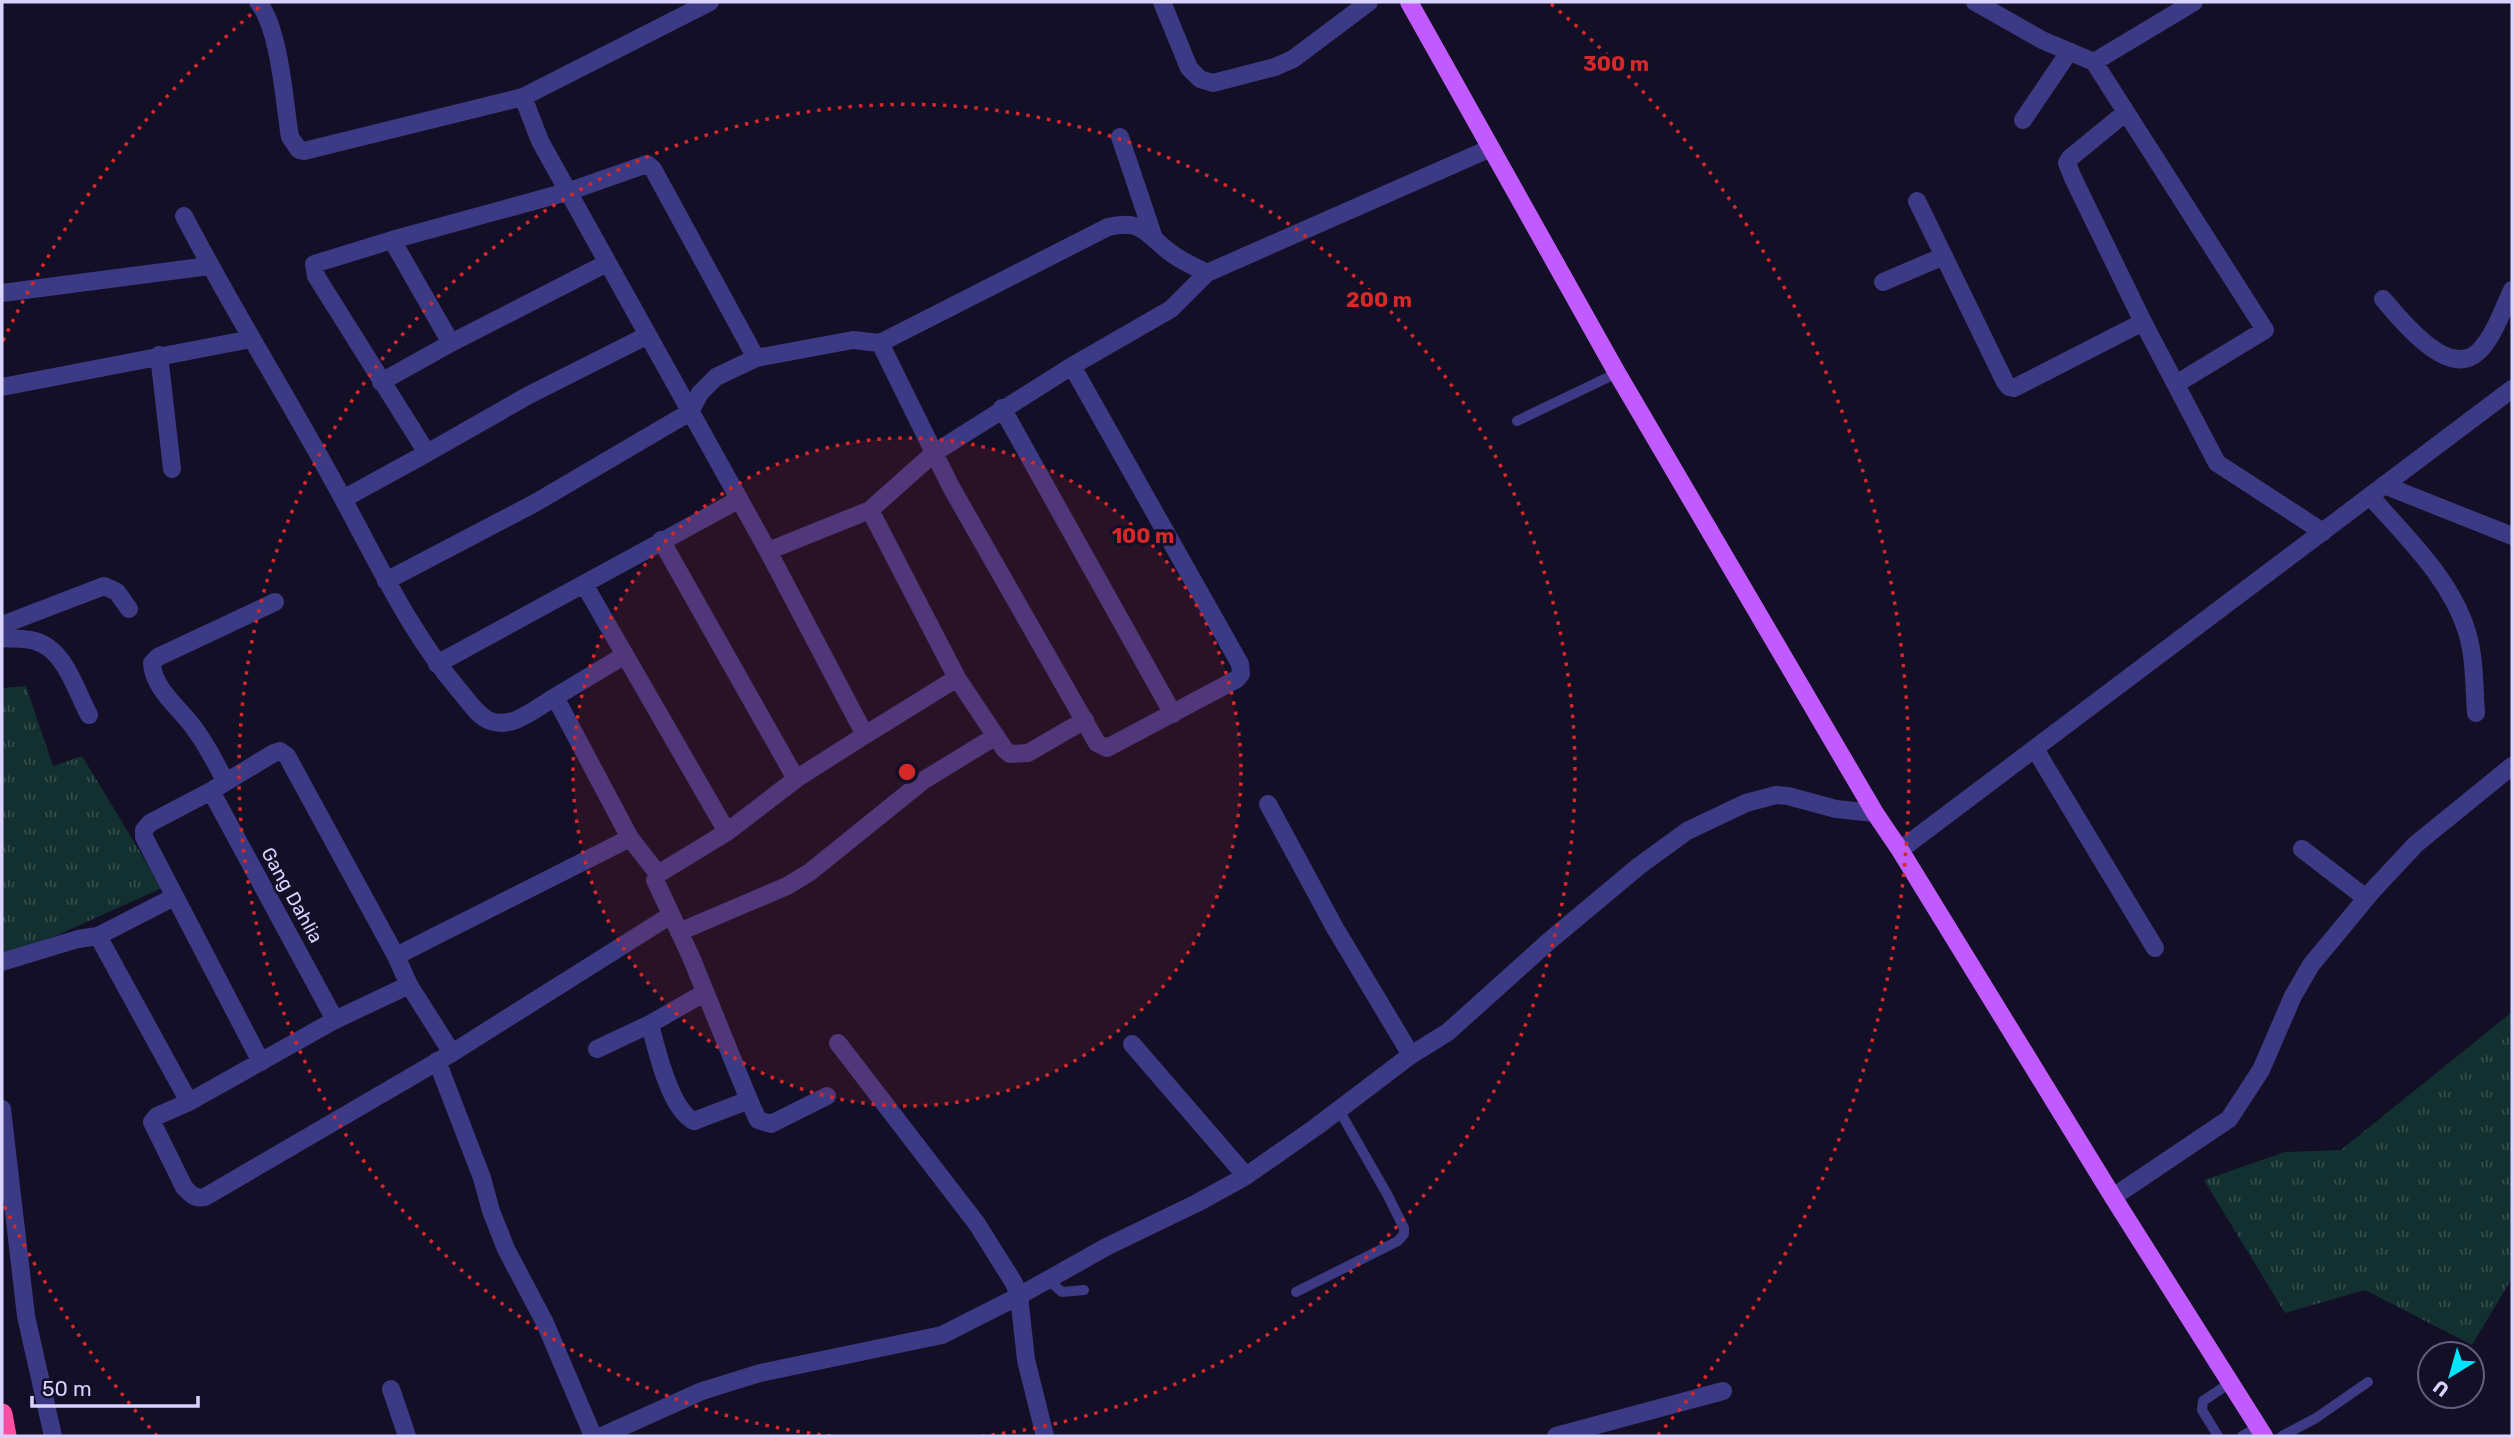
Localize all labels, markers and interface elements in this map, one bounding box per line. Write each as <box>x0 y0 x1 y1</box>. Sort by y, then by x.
text: 300 m <box>1583 51 1649 76</box>
text: 200 m <box>1346 287 1412 312</box>
text: 100 m <box>1112 523 1174 548</box>
centre of rings <box>895 760 919 784</box>
street label: Gang Dahlia <box>256 843 328 947</box>
north arrow <box>2416 1340 2486 1410</box>
scale bar <box>32 1364 198 1408</box>
text: U <box>2429 1375 2453 1402</box>
text: 50 m <box>42 1376 92 1401</box>

